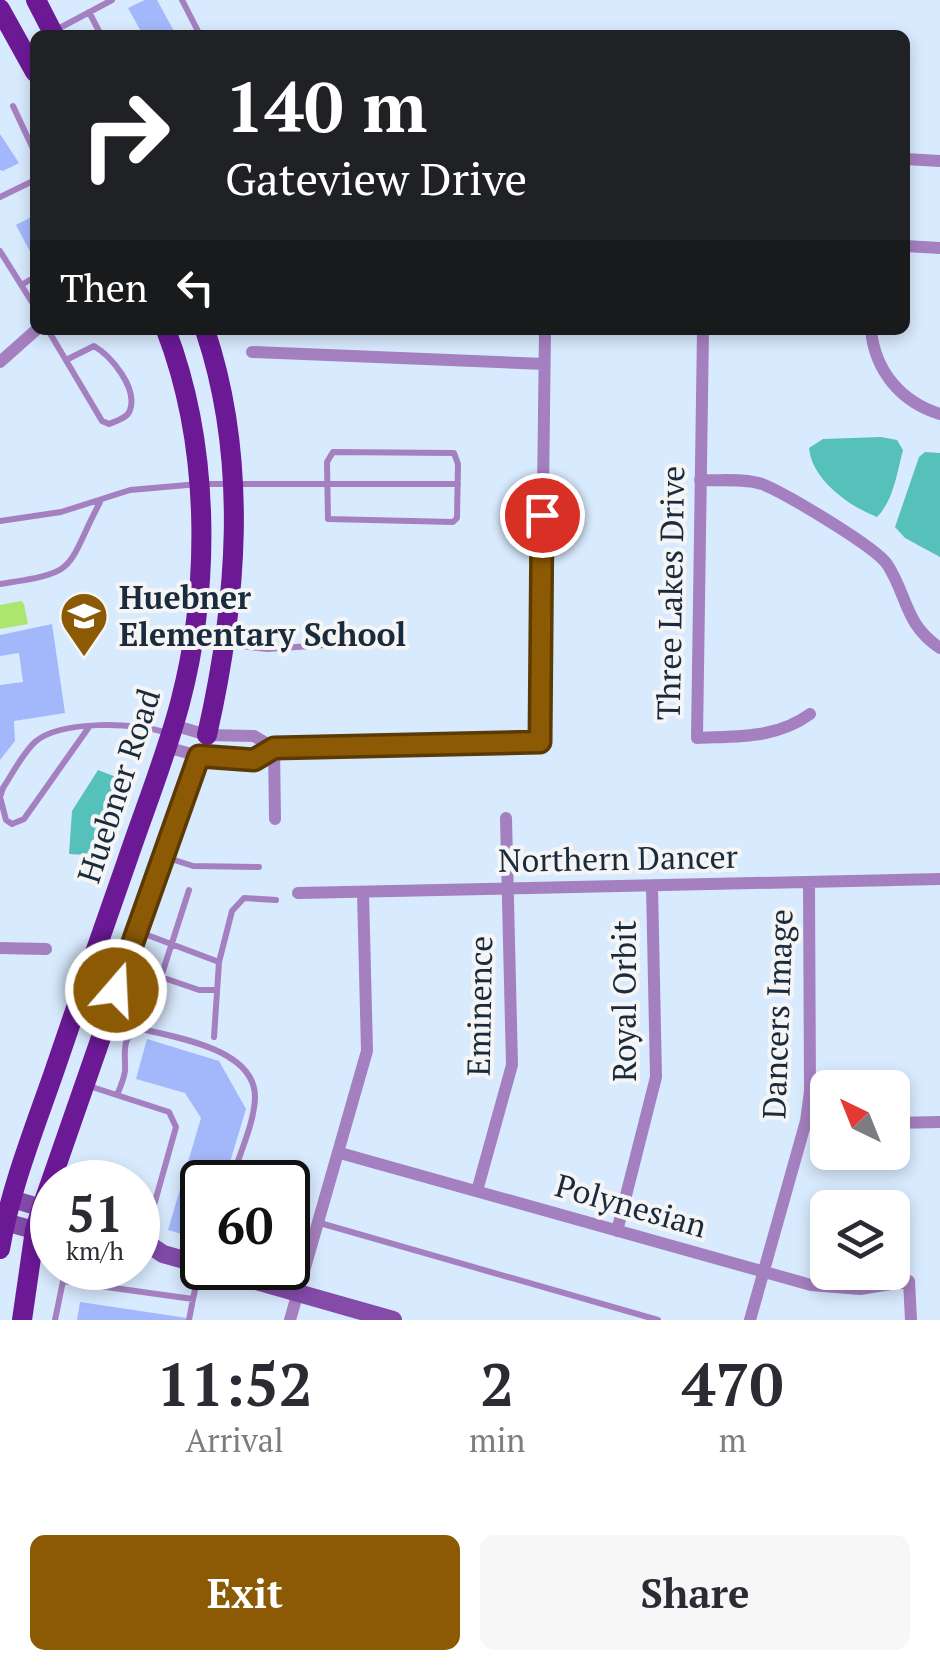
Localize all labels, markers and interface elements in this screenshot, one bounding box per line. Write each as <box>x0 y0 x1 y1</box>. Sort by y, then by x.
text: 140 m <box>225 59 427 152</box>
icon: right <box>60 70 190 200</box>
text: Gateview Drive <box>225 148 527 208</box>
icon: left <box>168 260 223 315</box>
text: Then <box>60 263 148 313</box>
street label: Three Lakes Drive <box>647 465 693 721</box>
pin <box>500 473 585 558</box>
icon: arrive <box>515 488 570 543</box>
place label: Huebner Elementary School <box>119 576 406 655</box>
school or university icon: Huebner Elementary School <box>58 590 110 658</box>
street label: Huebner Road <box>67 683 169 888</box>
street label: Northern Dancer <box>498 835 739 881</box>
street label: Dancers Image <box>752 908 802 1120</box>
street label: Royal Orbit <box>603 920 645 1082</box>
street label: Eminence <box>457 935 501 1077</box>
position arrow <box>64 938 168 1042</box>
north arrow <box>810 1070 910 1170</box>
map controls <box>810 1070 910 1290</box>
speed limit sign: 60 <box>180 1160 310 1290</box>
street label: Polynesian <box>551 1163 712 1247</box>
text: 51 <box>67 1180 123 1246</box>
button: layers <box>810 1190 910 1290</box>
text: km/h <box>66 1234 124 1267</box>
text: 11:52 <box>156 1344 313 1423</box>
text: 2 <box>480 1344 514 1423</box>
text: 470 <box>682 1344 784 1423</box>
text: Arrival <box>186 1419 284 1461</box>
text: min <box>469 1419 525 1461</box>
text: m <box>719 1419 746 1461</box>
button: Exit <box>30 1535 460 1650</box>
button: Share <box>480 1535 910 1650</box>

